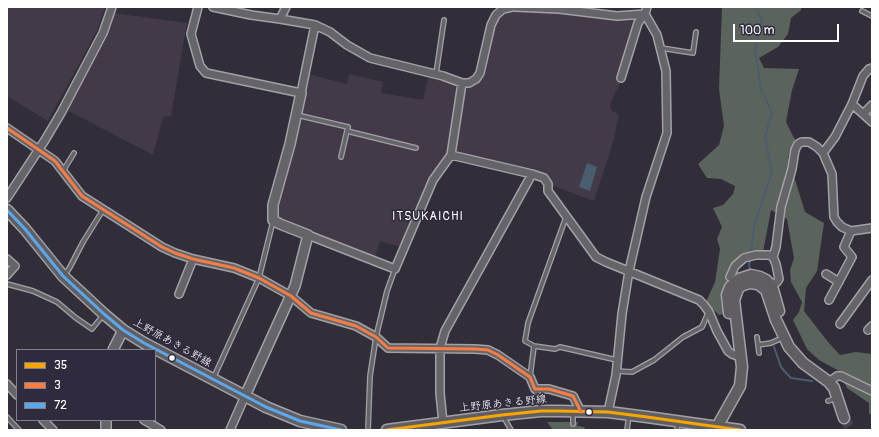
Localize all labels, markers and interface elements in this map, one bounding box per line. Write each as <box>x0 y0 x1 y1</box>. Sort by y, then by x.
scale bar <box>735 16 841 42</box>
text: 100 m <box>740 23 774 38</box>
district label: ITSUKAICHI <box>392 210 464 224</box>
street label: 上野原あきる野線 <box>130 316 214 370</box>
legend <box>16 349 156 421</box>
unlabelled marker <box>167 353 177 363</box>
text: 35 <box>54 358 67 373</box>
text: 3 <box>54 378 61 393</box>
street label: 上野原あきる野線 <box>459 393 547 415</box>
text: 72 <box>54 398 67 413</box>
unlabelled marker <box>584 407 594 417</box>

